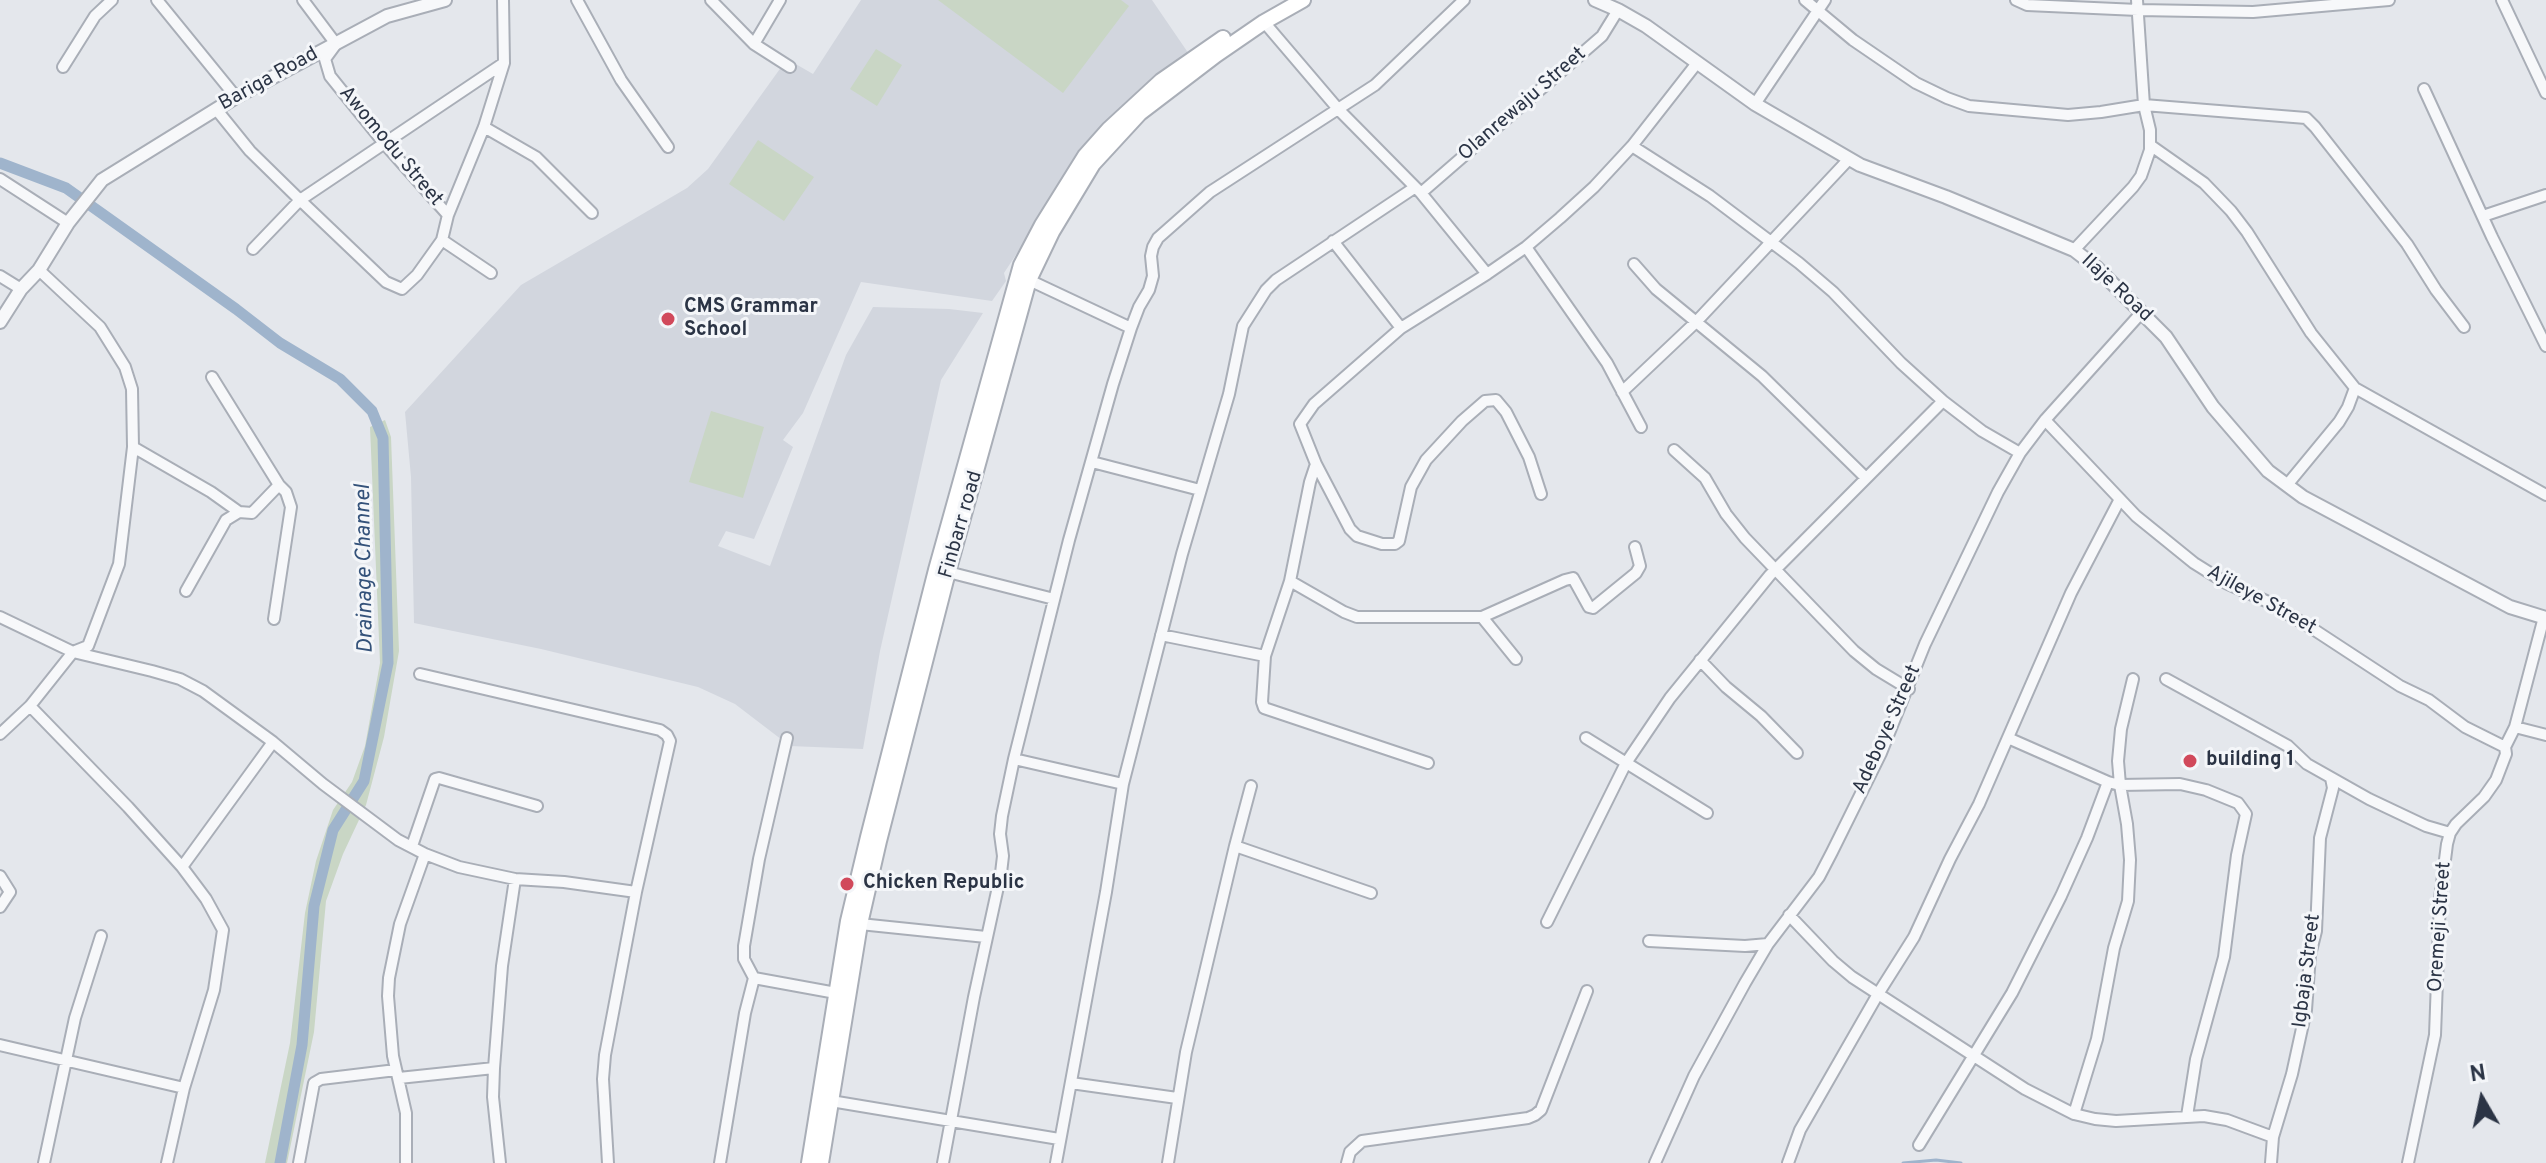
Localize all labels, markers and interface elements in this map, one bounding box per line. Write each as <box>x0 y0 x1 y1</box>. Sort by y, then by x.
street label: Bariga Road <box>215 43 323 117</box>
street label: Olanrewaju Street <box>1454 43 1592 167</box>
street label: Awomodu Street <box>333 82 447 212</box>
street label: Ilaje Road <box>2075 250 2157 328</box>
place label: CMS Grammar School <box>684 296 818 343</box>
marker: CMS Grammar School <box>659 310 677 328</box>
street label: Finbarr road <box>935 468 989 582</box>
water label: Drainage Channel <box>351 484 381 654</box>
street label: Ajileye Street <box>2202 561 2320 641</box>
street label: Adeboye Street <box>1849 662 1927 798</box>
place label: building 1 <box>2206 749 2295 773</box>
marker: building 1 <box>2181 752 2199 770</box>
street label: Oremeji Street <box>2424 861 2458 993</box>
place label: Chicken Republic <box>863 872 1024 896</box>
marker: Chicken Republic <box>838 875 856 893</box>
street label: Igbaja Street <box>2289 912 2327 1030</box>
north arrow <box>2442 1059 2522 1139</box>
text: N <box>2468 1060 2488 1089</box>

